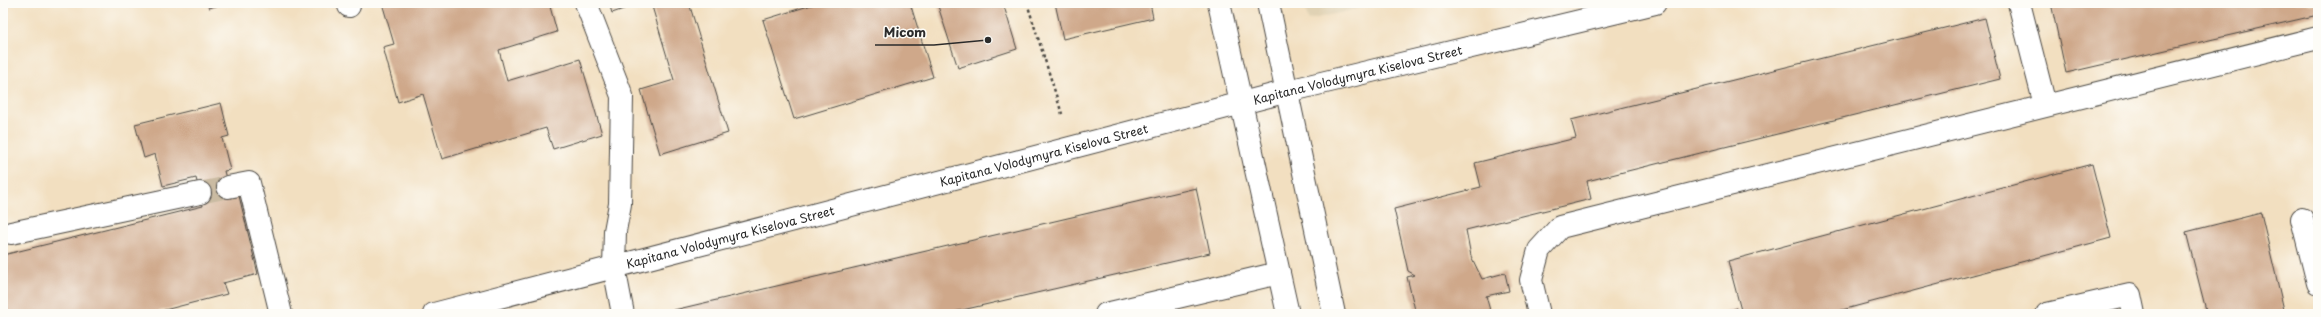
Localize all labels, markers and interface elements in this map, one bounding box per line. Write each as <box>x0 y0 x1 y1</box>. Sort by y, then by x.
callout: Micom <box>875 20 934 45</box>
text: Micom <box>884 22 926 41</box>
street label: Kapitana Volodymyra Kiselova Street <box>1251 41 1464 109</box>
street label: Kapitana Volodymyra Kiselova Street <box>937 119 1150 191</box>
street label: Kapitana Volodymyra Kiselova Street <box>624 201 836 273</box>

